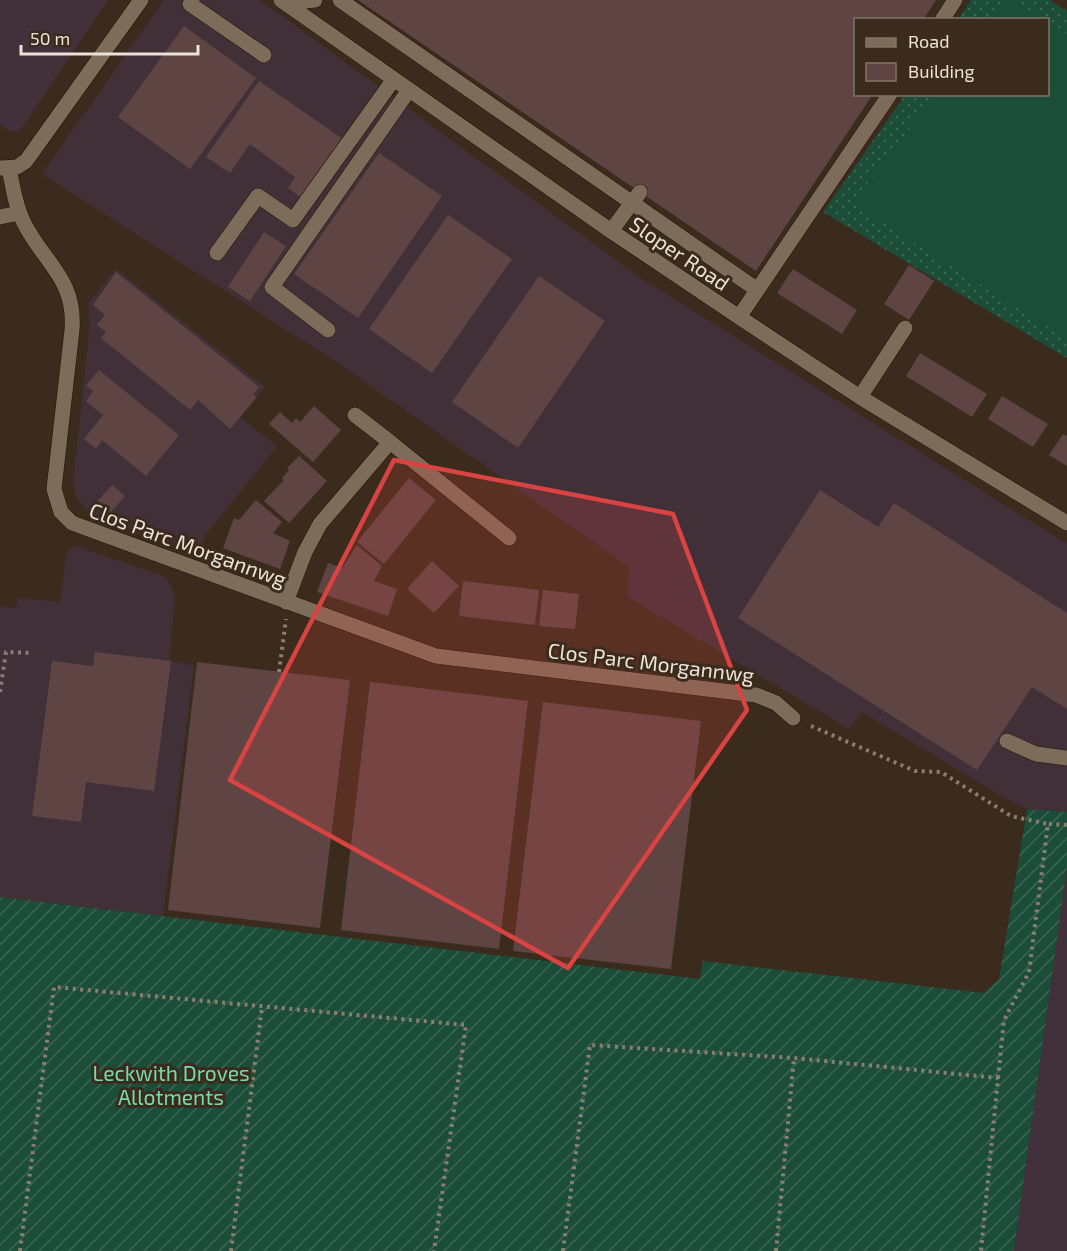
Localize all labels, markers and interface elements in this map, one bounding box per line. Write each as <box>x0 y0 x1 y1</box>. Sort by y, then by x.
scale bar <box>21 18 198 56</box>
legend <box>854 18 1049 96</box>
text: 50 m <box>30 27 70 49</box>
text: Road <box>908 30 949 52</box>
text: Building <box>908 60 975 82</box>
street label: Sloper Road <box>626 211 734 295</box>
street label: Clos Parc Morgannwg <box>86 497 290 591</box>
street label: Clos Parc Morgannwg <box>546 637 756 687</box>
park label: Leckwith Droves Allotments <box>92 1060 250 1109</box>

